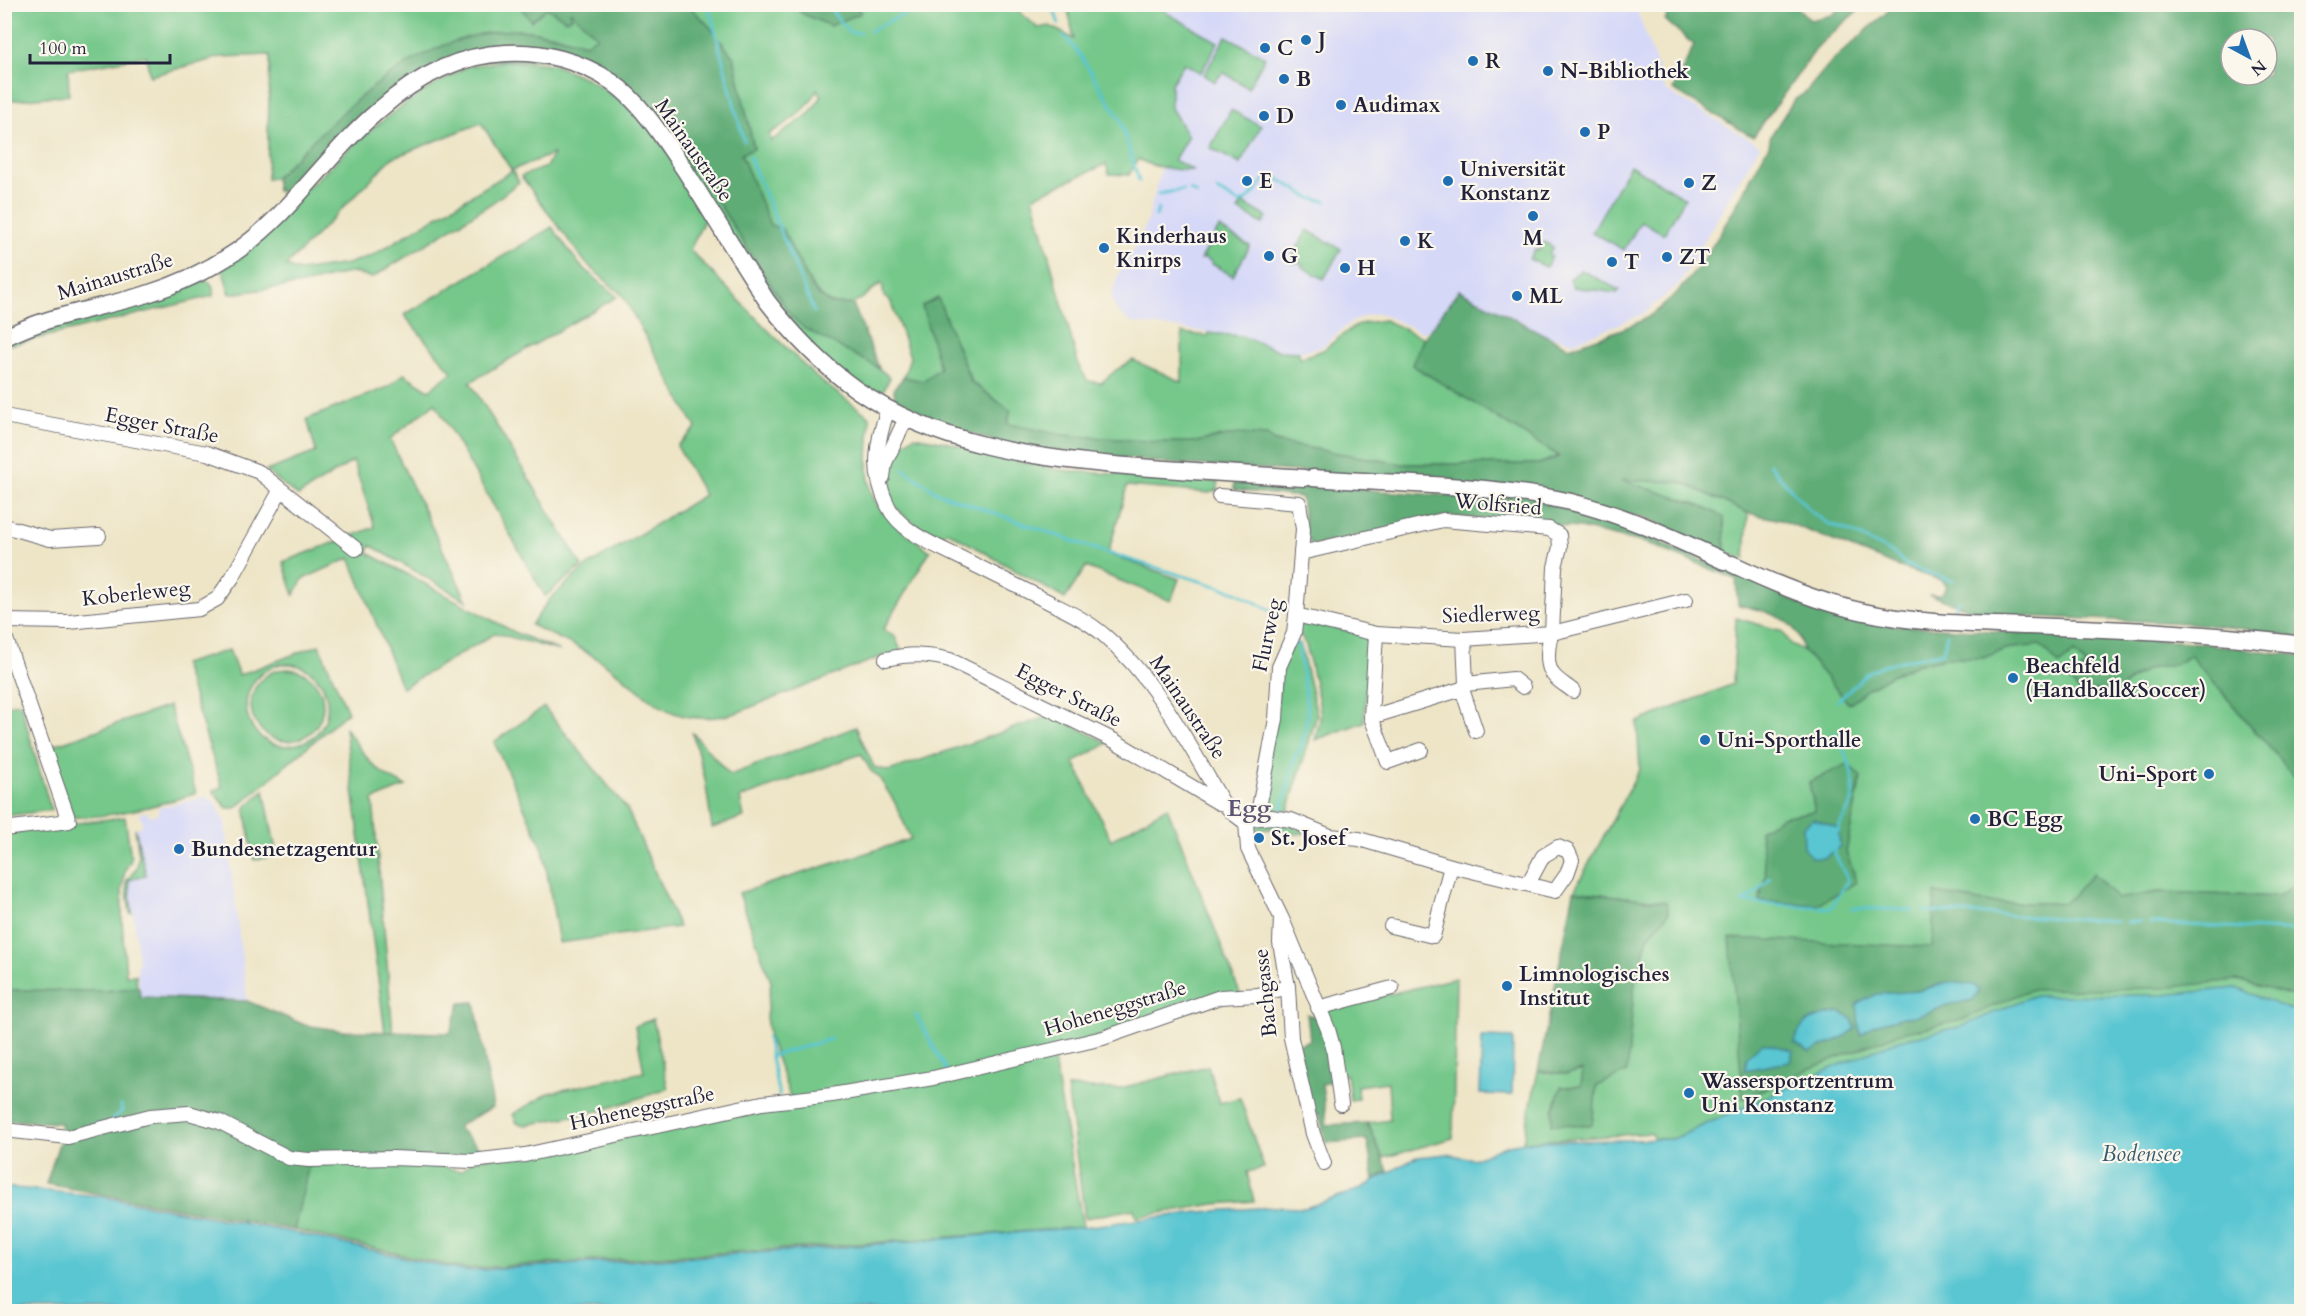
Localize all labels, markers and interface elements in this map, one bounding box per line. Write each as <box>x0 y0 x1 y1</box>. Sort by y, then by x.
place label: J <box>1315 26 1326 55</box>
scale bar <box>30 27 170 65</box>
north arrow <box>2219 27 2279 87</box>
marker: J <box>1299 33 1313 47</box>
place label: C <box>1277 34 1293 63</box>
text: 100 m <box>39 36 87 61</box>
marker: C <box>1258 41 1272 55</box>
place label: R <box>1485 47 1501 76</box>
marker: R <box>1466 54 1480 68</box>
text: N <box>2246 55 2271 80</box>
place label: N-Bibliothek <box>1560 57 1689 86</box>
marker: N-Bibliothek <box>1541 64 1555 78</box>
place label: B <box>1296 65 1311 94</box>
marker: B <box>1277 72 1291 86</box>
place label: Audimax <box>1353 91 1441 120</box>
street label: Mainaustraße <box>647 93 740 208</box>
marker: Audimax <box>1334 98 1348 112</box>
place label: D <box>1276 102 1294 131</box>
marker: D <box>1257 109 1271 123</box>
place label: P <box>1597 118 1610 147</box>
marker: P <box>1578 125 1592 139</box>
place label: Universität Konstanz <box>1460 155 1566 208</box>
place label: E <box>1259 167 1272 196</box>
place label: Z <box>1701 169 1717 198</box>
marker: E <box>1240 174 1254 188</box>
marker: Universität Konstanz <box>1441 174 1455 188</box>
marker: Z <box>1682 176 1696 190</box>
marker: M <box>1526 209 1540 223</box>
place label: Kinderhaus Knirps <box>1116 222 1227 275</box>
place label: M <box>1523 224 1543 253</box>
place label: K <box>1417 227 1434 256</box>
marker: K <box>1398 234 1412 248</box>
marker: Kinderhaus Knirps <box>1097 241 1111 255</box>
place label: G <box>1281 242 1298 271</box>
place label: ZT <box>1679 243 1710 272</box>
street label: Mainaustraße <box>54 245 177 308</box>
place label: T <box>1624 248 1639 277</box>
marker: G <box>1262 249 1276 263</box>
marker: ZT <box>1660 250 1674 264</box>
place label: H <box>1357 254 1375 283</box>
marker: T <box>1605 255 1619 269</box>
marker: H <box>1338 261 1352 275</box>
place label: ML <box>1529 282 1563 311</box>
marker: ML <box>1510 289 1524 303</box>
street label: Egger Straße <box>103 400 221 451</box>
street label: Wolfsried <box>1452 486 1543 523</box>
street label: Koberleweg <box>81 573 192 614</box>
street label: Flurweg <box>1246 595 1289 675</box>
street label: Siedlerweg <box>1442 598 1541 631</box>
street label: Mainaustraße <box>1142 650 1233 765</box>
place label: Beachfeld (Handball&Soccer) <box>2025 652 2206 705</box>
street label: Egger Straße <box>1011 656 1127 735</box>
marker: Beachfeld (Handball&Soccer) <box>2006 671 2020 685</box>
place label: Uni-Sporthalle <box>1717 726 1861 755</box>
marker: Uni-Sporthalle <box>1698 733 1712 747</box>
place label: Uni-Sport <box>2099 760 2198 789</box>
marker: Uni-Sport <box>2202 767 2216 781</box>
district label: Egg <box>1227 792 1272 825</box>
place label: BC Egg <box>1987 805 2063 834</box>
marker: BC Egg <box>1968 812 1982 826</box>
place label: St. Josef <box>1271 824 1349 853</box>
marker: St. Josef <box>1252 831 1266 845</box>
place label: Bundesnetzagentur <box>191 835 377 864</box>
marker: Bundesnetzagentur <box>172 842 186 856</box>
street label: Bachgasse <box>1246 947 1285 1039</box>
place label: Limnologisches Institut <box>1519 960 1670 1013</box>
street label: Hoheneggstraße <box>1040 973 1190 1044</box>
marker: Limnologisches Institut <box>1500 979 1514 993</box>
place label: Wassersportzentrum Uni Konstanz <box>1700 1067 1894 1120</box>
street label: Hoheneggstraße <box>567 1079 717 1138</box>
marker: Wassersportzentrum Uni Konstanz <box>1682 1086 1696 1100</box>
water label: Bodensee <box>2102 1139 2181 1169</box>

